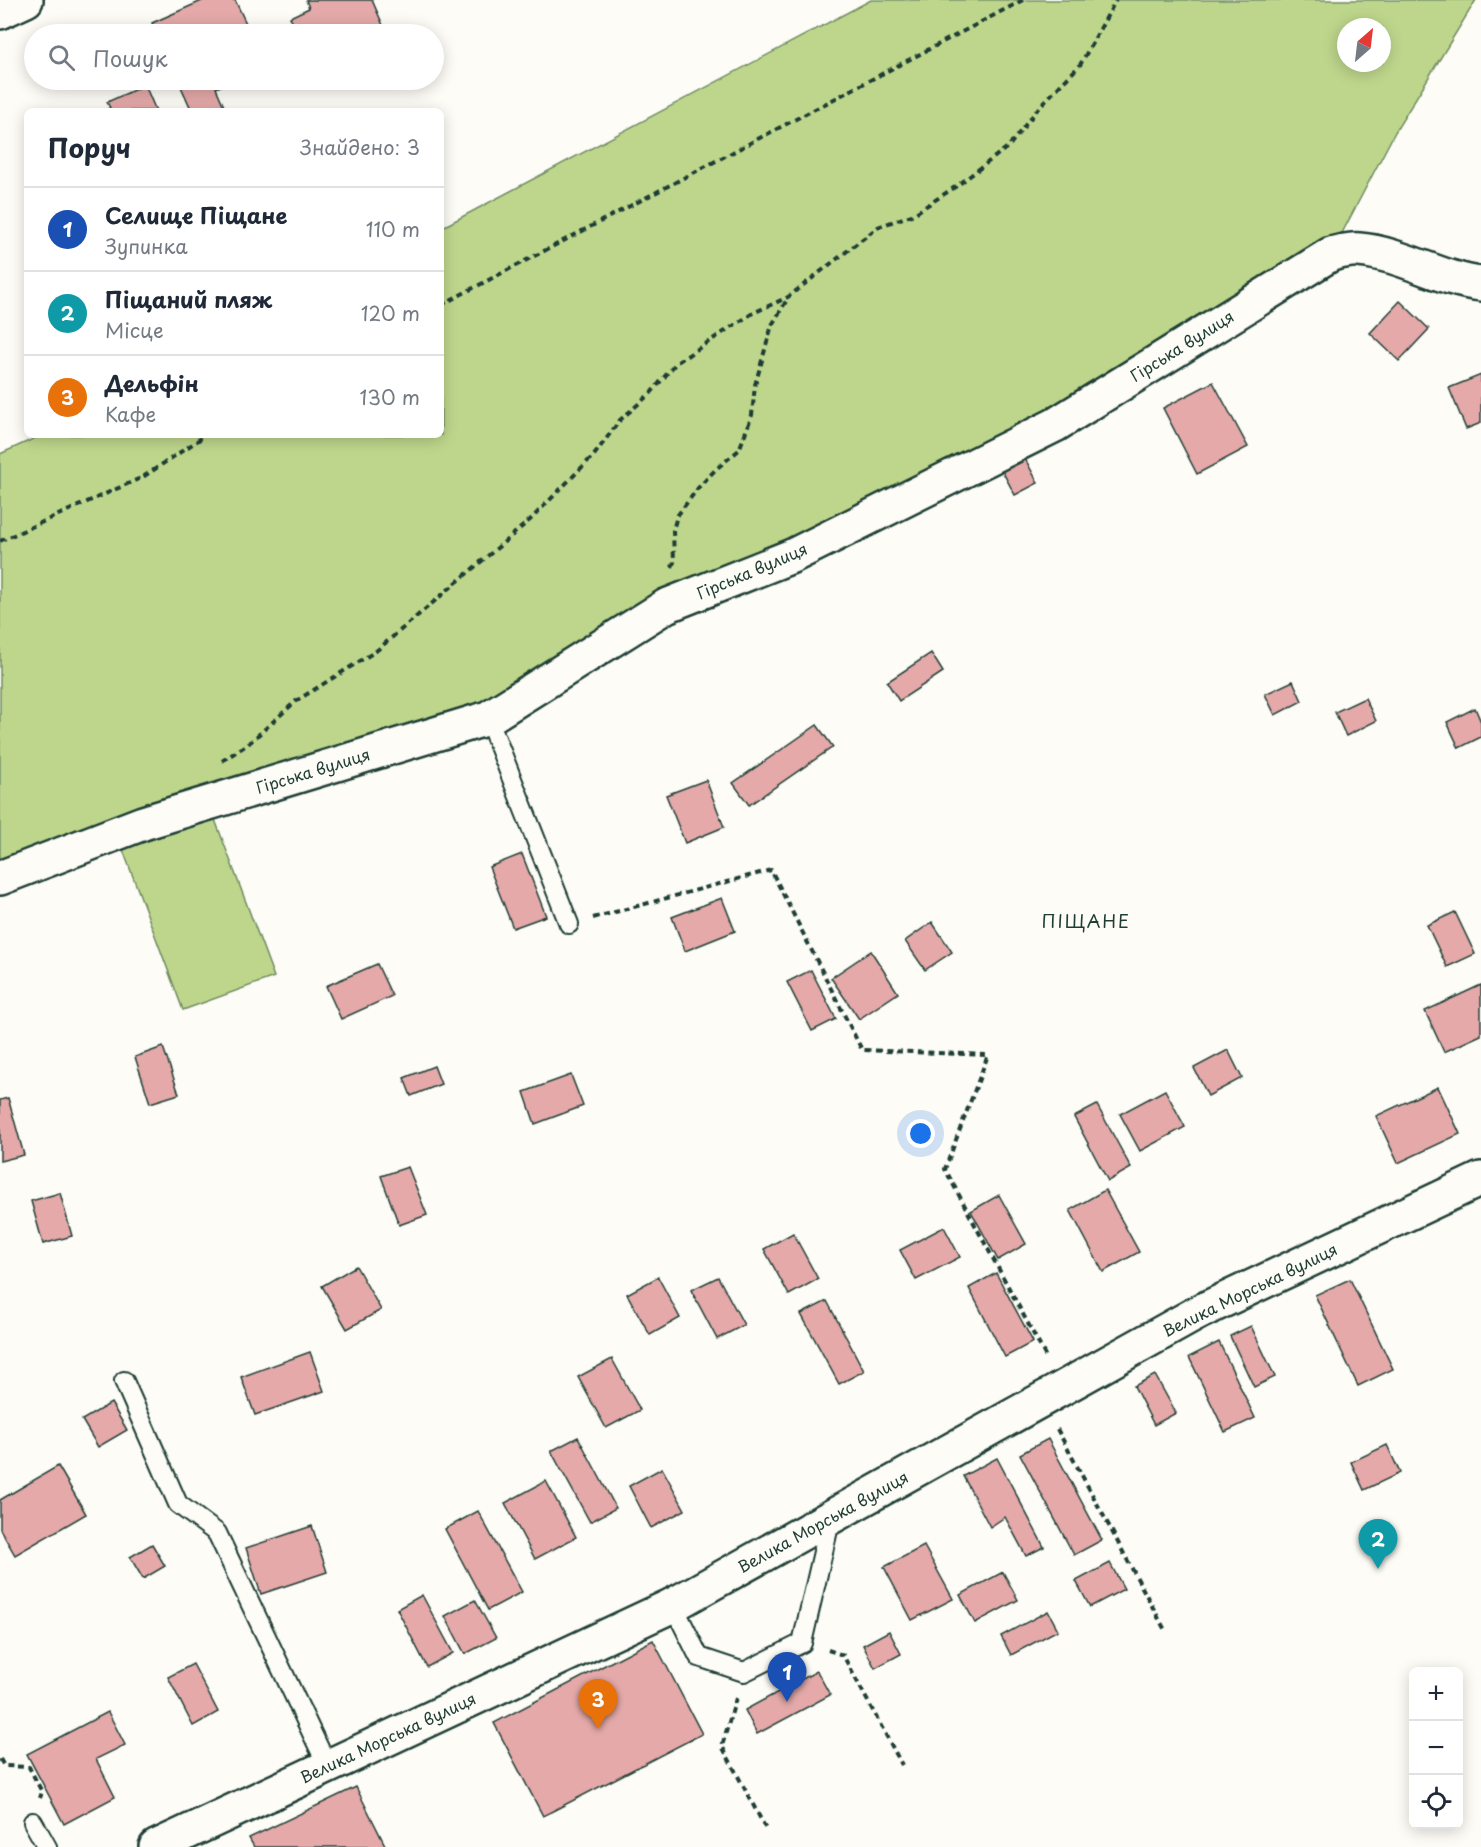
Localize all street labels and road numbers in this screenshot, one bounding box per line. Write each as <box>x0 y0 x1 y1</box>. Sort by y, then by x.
street label: Гірська вулиця <box>1125 304 1238 387</box>
street label: Гірська вулиця <box>692 536 811 604</box>
street label: Гірська вулиця <box>253 741 373 799</box>
street label: Велика Морська вулиця <box>1158 1236 1341 1342</box>
street label: Велика Морська вулиця <box>733 1464 912 1578</box>
street label: Велика Морська вулиця <box>296 1686 480 1788</box>

